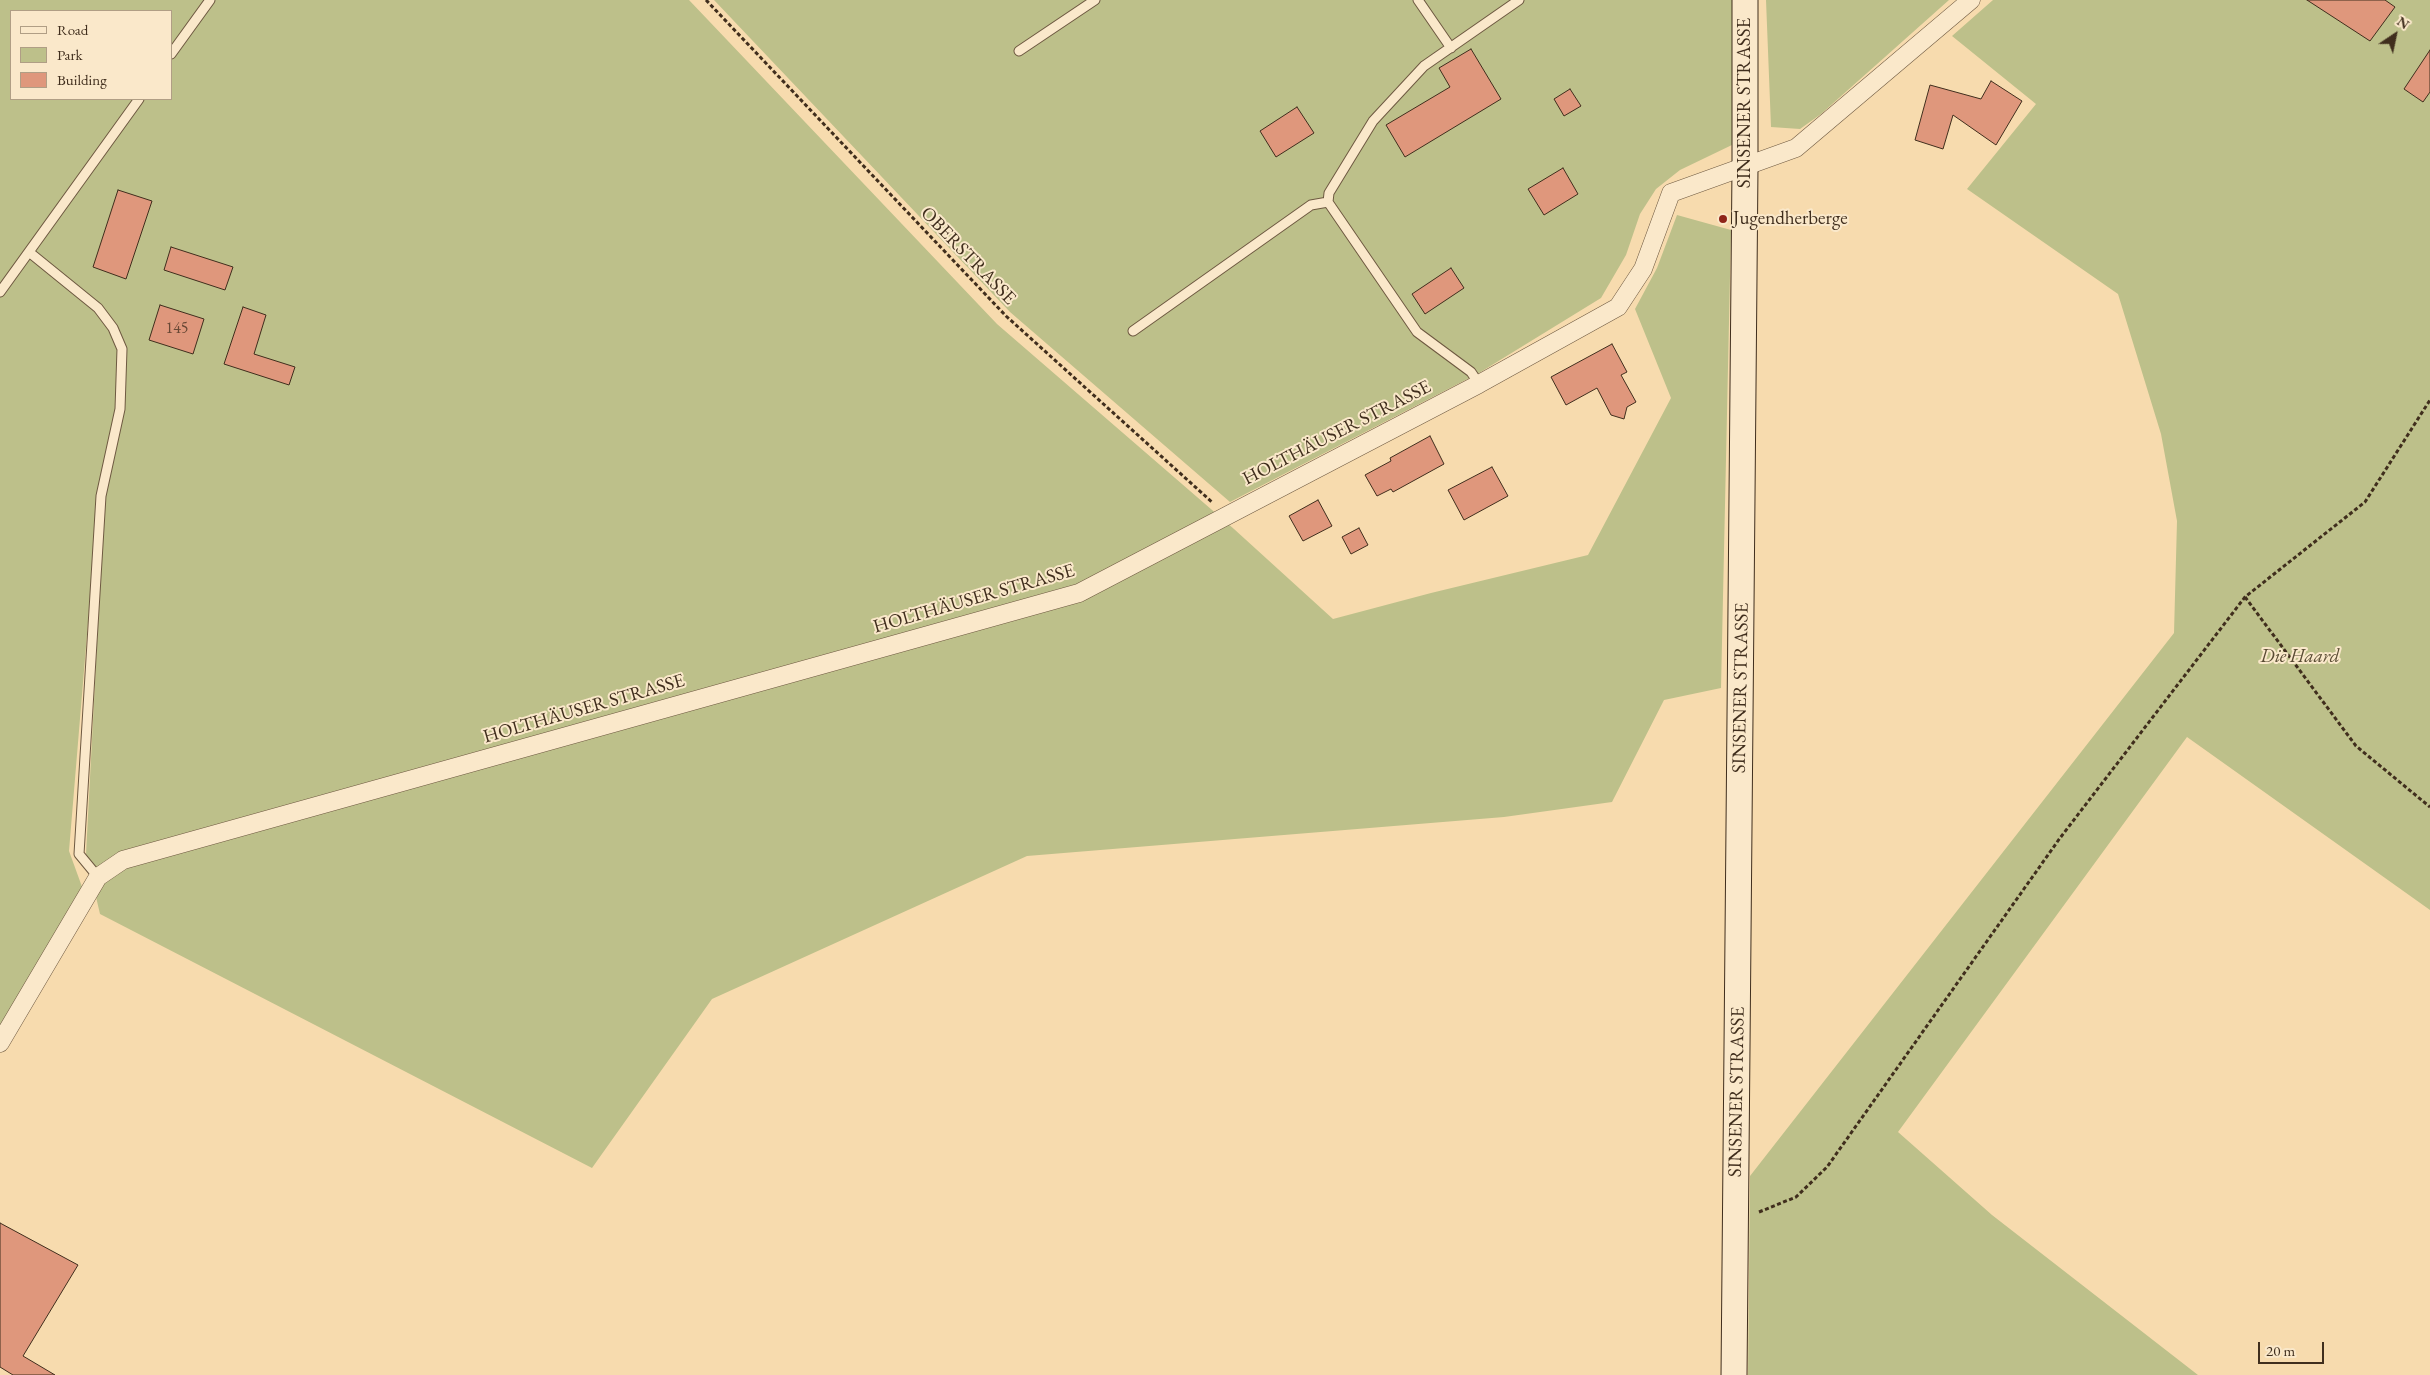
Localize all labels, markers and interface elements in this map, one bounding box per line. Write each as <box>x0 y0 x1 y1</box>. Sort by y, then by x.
legend <box>10 10 172 100</box>
north arrow <box>2370 10 2420 60</box>
text: N <box>2394 12 2413 33</box>
street label: SINSENER STRASSE <box>1734 18 1756 188</box>
text: Road <box>57 20 88 39</box>
text: Park <box>57 45 83 64</box>
text: Building <box>57 70 107 89</box>
street label: OBERSTRASSE <box>916 202 1020 310</box>
place label: Jugendherberge <box>1733 208 1848 230</box>
marker: Jugendherberge <box>1717 213 1729 225</box>
house number: 145 <box>165 319 189 339</box>
street label: HOLTHÄUSER STRASSE <box>1239 376 1435 490</box>
street label: HOLTHÄUSER STRASSE <box>871 559 1077 639</box>
street label: SINSENER STRASSE <box>1728 603 1754 773</box>
park label: Die Haard <box>2260 646 2340 668</box>
street label: HOLTHÄUSER STRASSE <box>481 669 687 749</box>
street label: SINSENER STRASSE <box>1724 1007 1750 1177</box>
scale bar <box>2260 1332 2326 1364</box>
text: 20 m <box>2266 1341 2295 1360</box>

